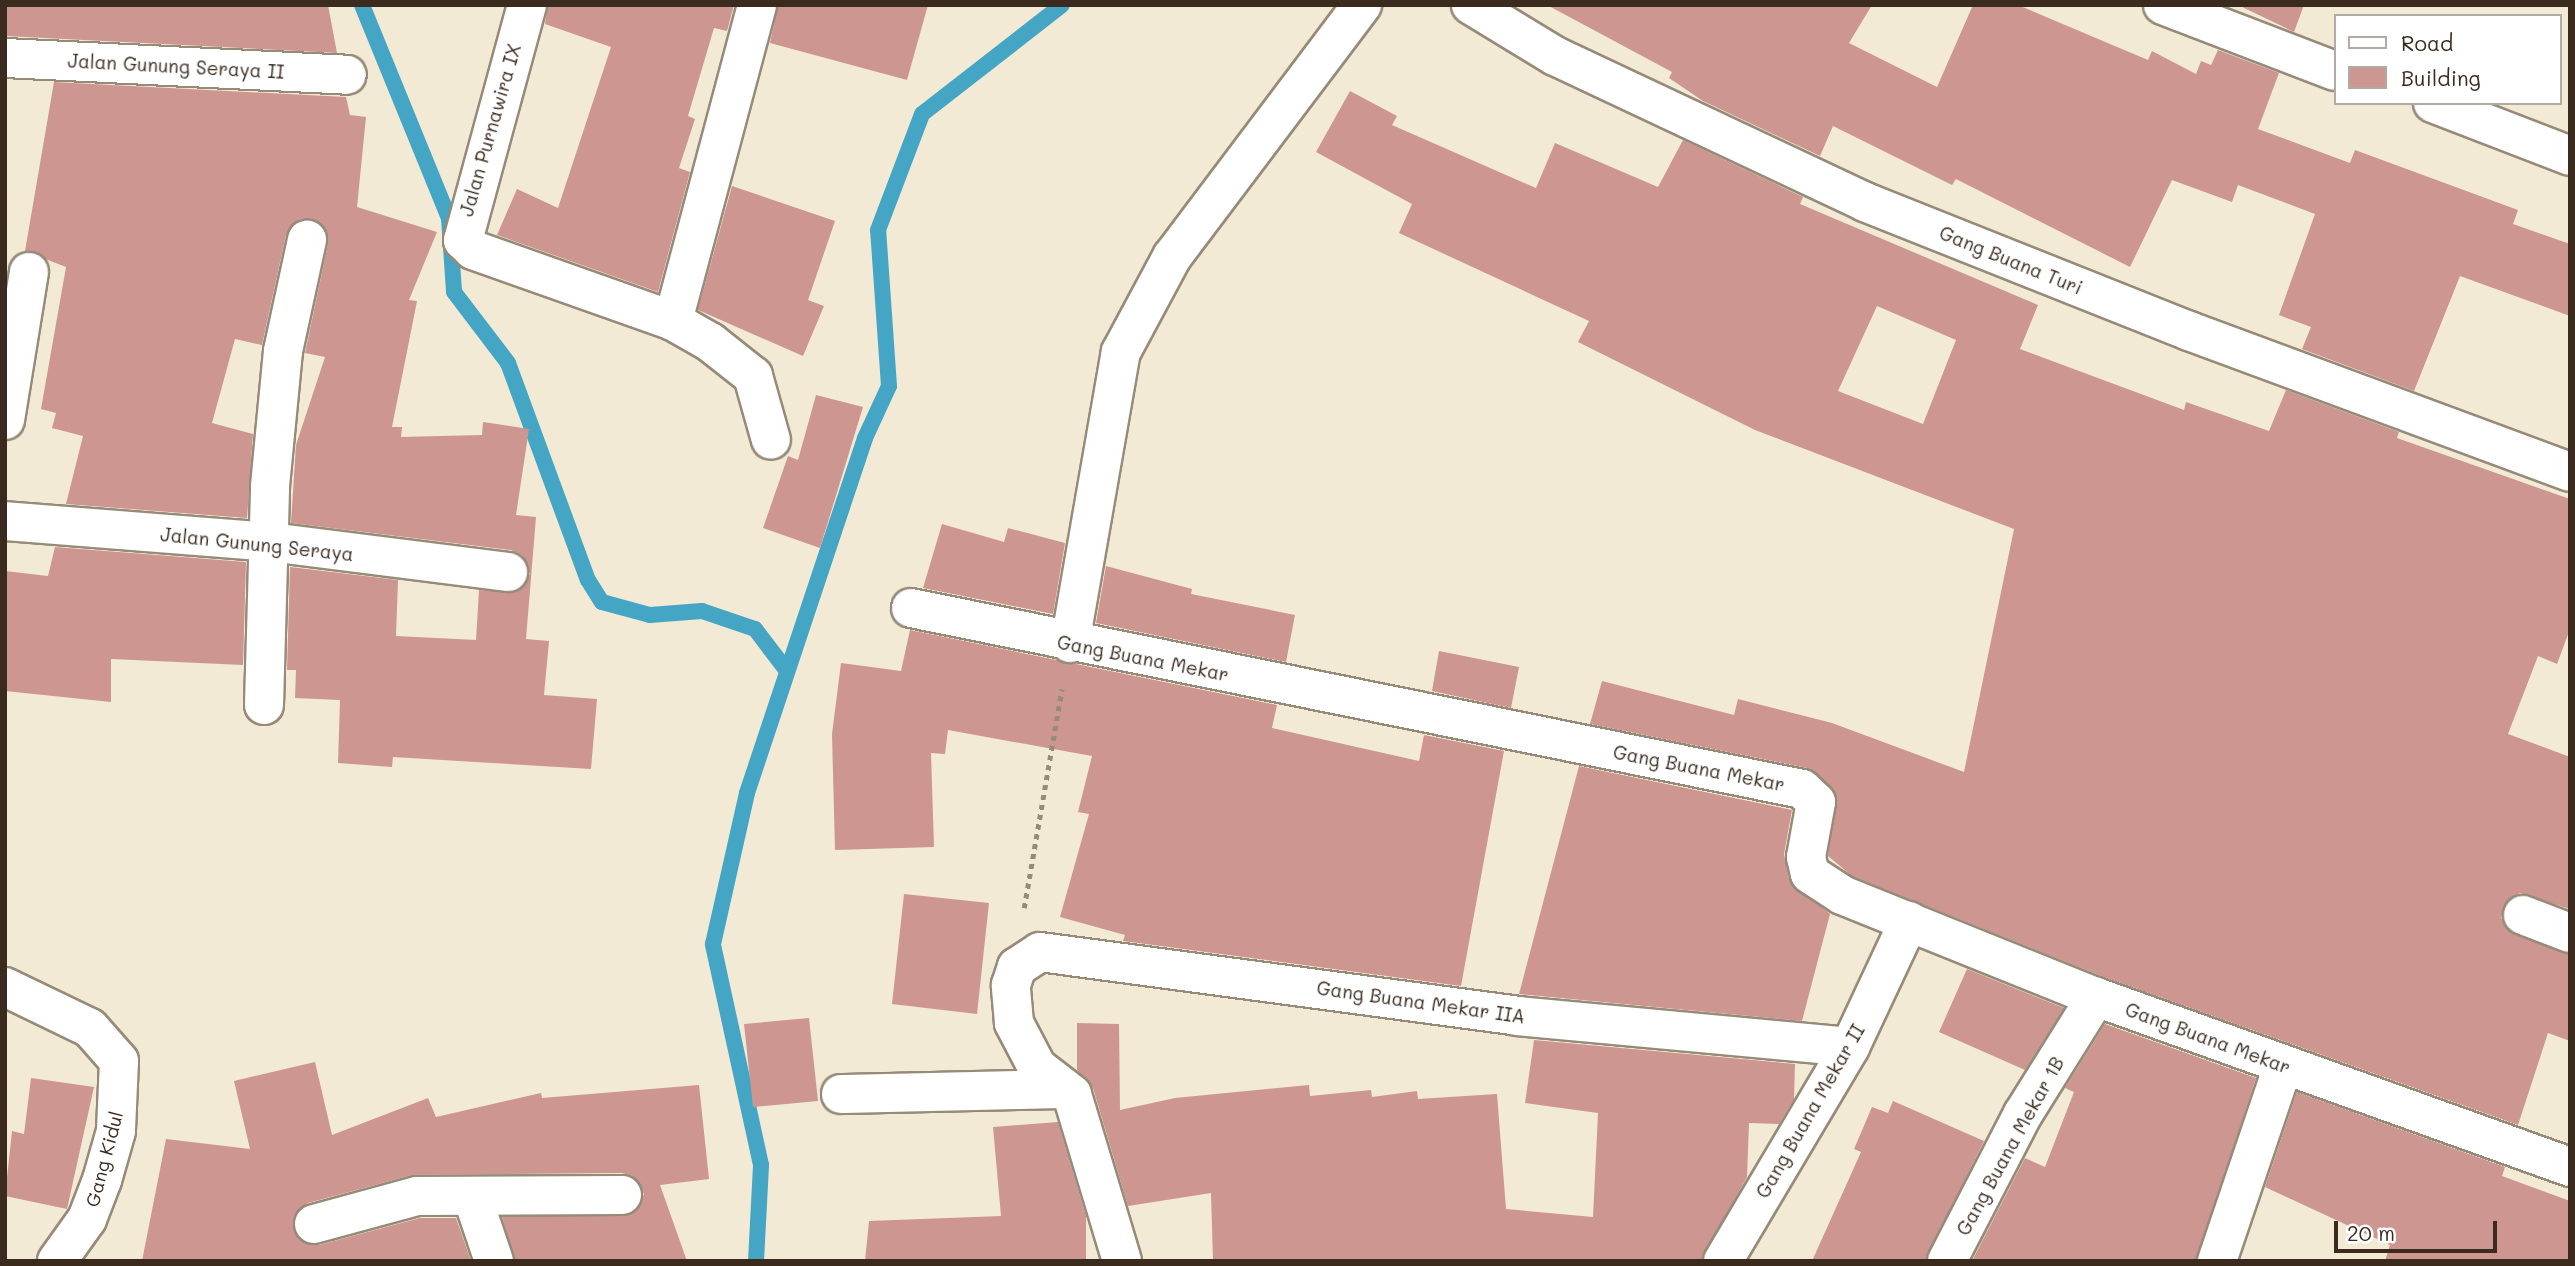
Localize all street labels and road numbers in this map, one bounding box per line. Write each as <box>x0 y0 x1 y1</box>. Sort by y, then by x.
street label: Jalan Purnawira IX <box>454 41 526 219</box>
street label: Jalan Gunung Seraya II <box>67 49 285 83</box>
street label: Gang Buana Turi <box>1936 221 2086 299</box>
street label: Jalan Gunung Seraya <box>159 523 355 565</box>
street label: Gang Buana Mekar <box>1055 630 1231 686</box>
street label: Gang Buana Mekar <box>1611 740 1787 796</box>
street label: Gang Buana Mekar IIA <box>1315 976 1527 1028</box>
street label: Gang Buana Mekar <box>2122 997 2294 1079</box>
street label: Gang Buana Mekar II <box>1751 1020 1869 1202</box>
street label: Gang Buana Mekar 1B <box>1951 1053 2069 1239</box>
street label: Gang Kidul <box>80 1109 128 1209</box>

